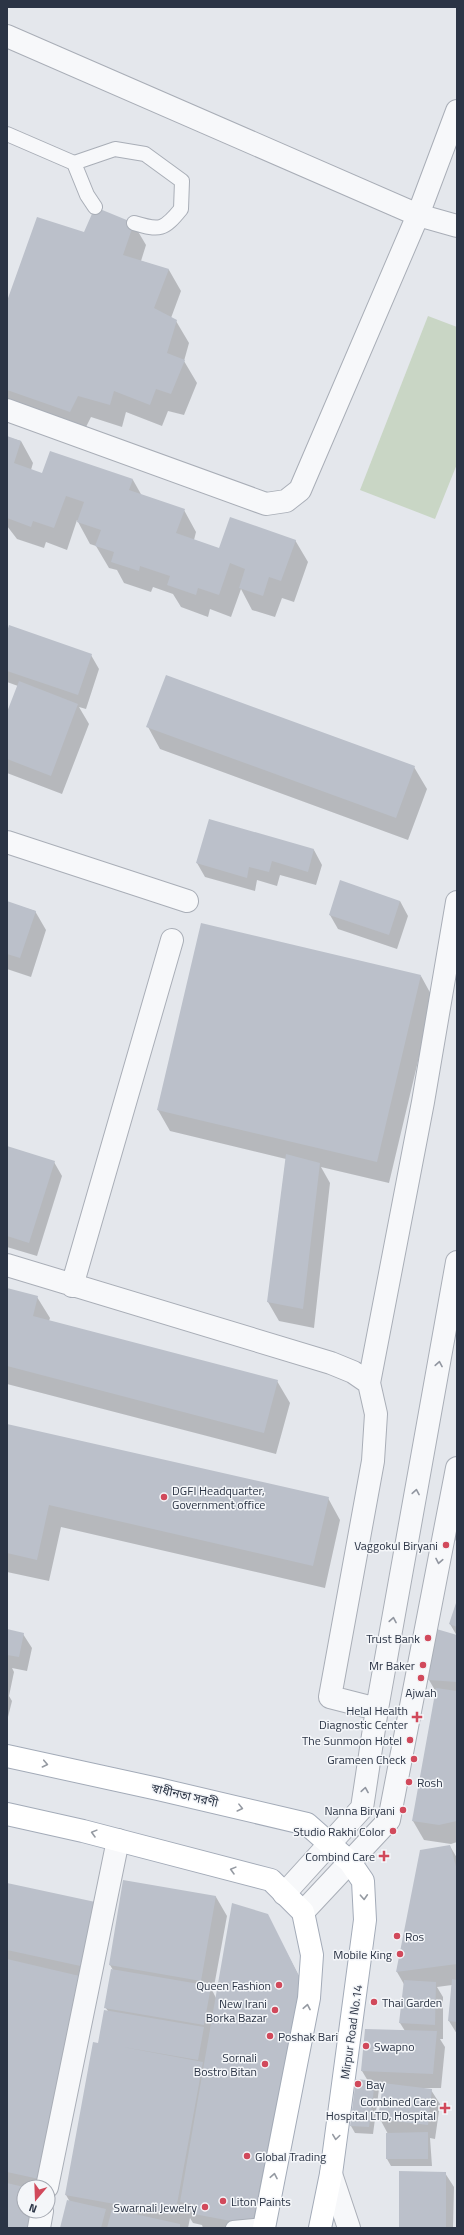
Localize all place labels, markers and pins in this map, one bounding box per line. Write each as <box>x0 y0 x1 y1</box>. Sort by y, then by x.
place label: DGFI Headquarter, Government office <box>172 1481 265 1514</box>
marker: DGFI Headquarter, Government office <box>159 1492 169 1502</box>
place label: Vaggokul Biryani <box>354 1536 438 1555</box>
marker: Vaggokul Biryani <box>441 1540 451 1550</box>
place label: Trust Bank <box>366 1629 420 1648</box>
marker: Trust Bank <box>423 1633 433 1643</box>
place label: Mr Baker <box>369 1656 415 1675</box>
marker: Mr Baker <box>418 1660 428 1670</box>
marker: Ajwah <box>416 1673 426 1683</box>
place label: Ajwah <box>405 1683 437 1702</box>
place label: Helal Health Diagnostic Center <box>319 1701 408 1734</box>
marker: Helal Health Diagnostic Center <box>411 1711 423 1723</box>
place label: The Sunmoon Hotel <box>302 1731 402 1750</box>
marker: The Sunmoon Hotel <box>405 1735 415 1745</box>
place label: Grameen Check <box>327 1750 406 1769</box>
marker: Grameen Check <box>409 1754 419 1764</box>
place label: Rosh <box>417 1773 443 1792</box>
marker: Rosh <box>404 1777 414 1787</box>
place label: Nanna Biryani <box>324 1801 395 1820</box>
marker: Nanna Biryani <box>398 1805 408 1815</box>
place label: Studio Rakhi Color <box>293 1822 385 1841</box>
marker: Studio Rakhi Color <box>388 1826 398 1836</box>
place label: Combind Care <box>305 1847 375 1866</box>
marker: Combind Care <box>378 1850 390 1862</box>
place label: Ros <box>405 1927 425 1946</box>
marker: Ros <box>392 1931 402 1941</box>
place label: Mobile King <box>333 1945 392 1964</box>
marker: Mobile King <box>395 1949 405 1959</box>
place label: Queen Fashion <box>196 1976 271 1995</box>
marker: Queen Fashion <box>274 1980 284 1990</box>
place label: Thai Garden <box>382 1993 442 2012</box>
place label: New Irani Borka Bazar <box>206 1994 267 2027</box>
marker: Thai Garden <box>369 1997 379 2007</box>
marker: New Irani Borka Bazar <box>270 2005 280 2015</box>
place label: Poshak Bari <box>278 2027 338 2046</box>
marker: Poshak Bari <box>265 2031 275 2041</box>
place label: Swapno <box>374 2037 415 2056</box>
marker: Swapno <box>361 2041 371 2051</box>
place label: Sornali Bostro Bitan <box>194 2048 257 2081</box>
marker: Sornali Bostro Bitan <box>260 2059 270 2069</box>
place label: Bay <box>366 2075 385 2094</box>
marker: Bay <box>353 2079 363 2089</box>
place label: Combined Care Hospital LTD, Hospital <box>326 2092 436 2125</box>
marker: Combined Care Hospital LTD, Hospital <box>439 2102 451 2114</box>
place label: Global Trading <box>255 2147 326 2166</box>
marker: Global Trading <box>242 2151 252 2161</box>
place label: Liton Paints <box>231 2192 291 2211</box>
marker: Liton Paints <box>218 2196 228 2206</box>
place label: Swarnali Jewelry <box>114 2198 197 2217</box>
marker: Swarnali Jewelry <box>200 2202 210 2212</box>

